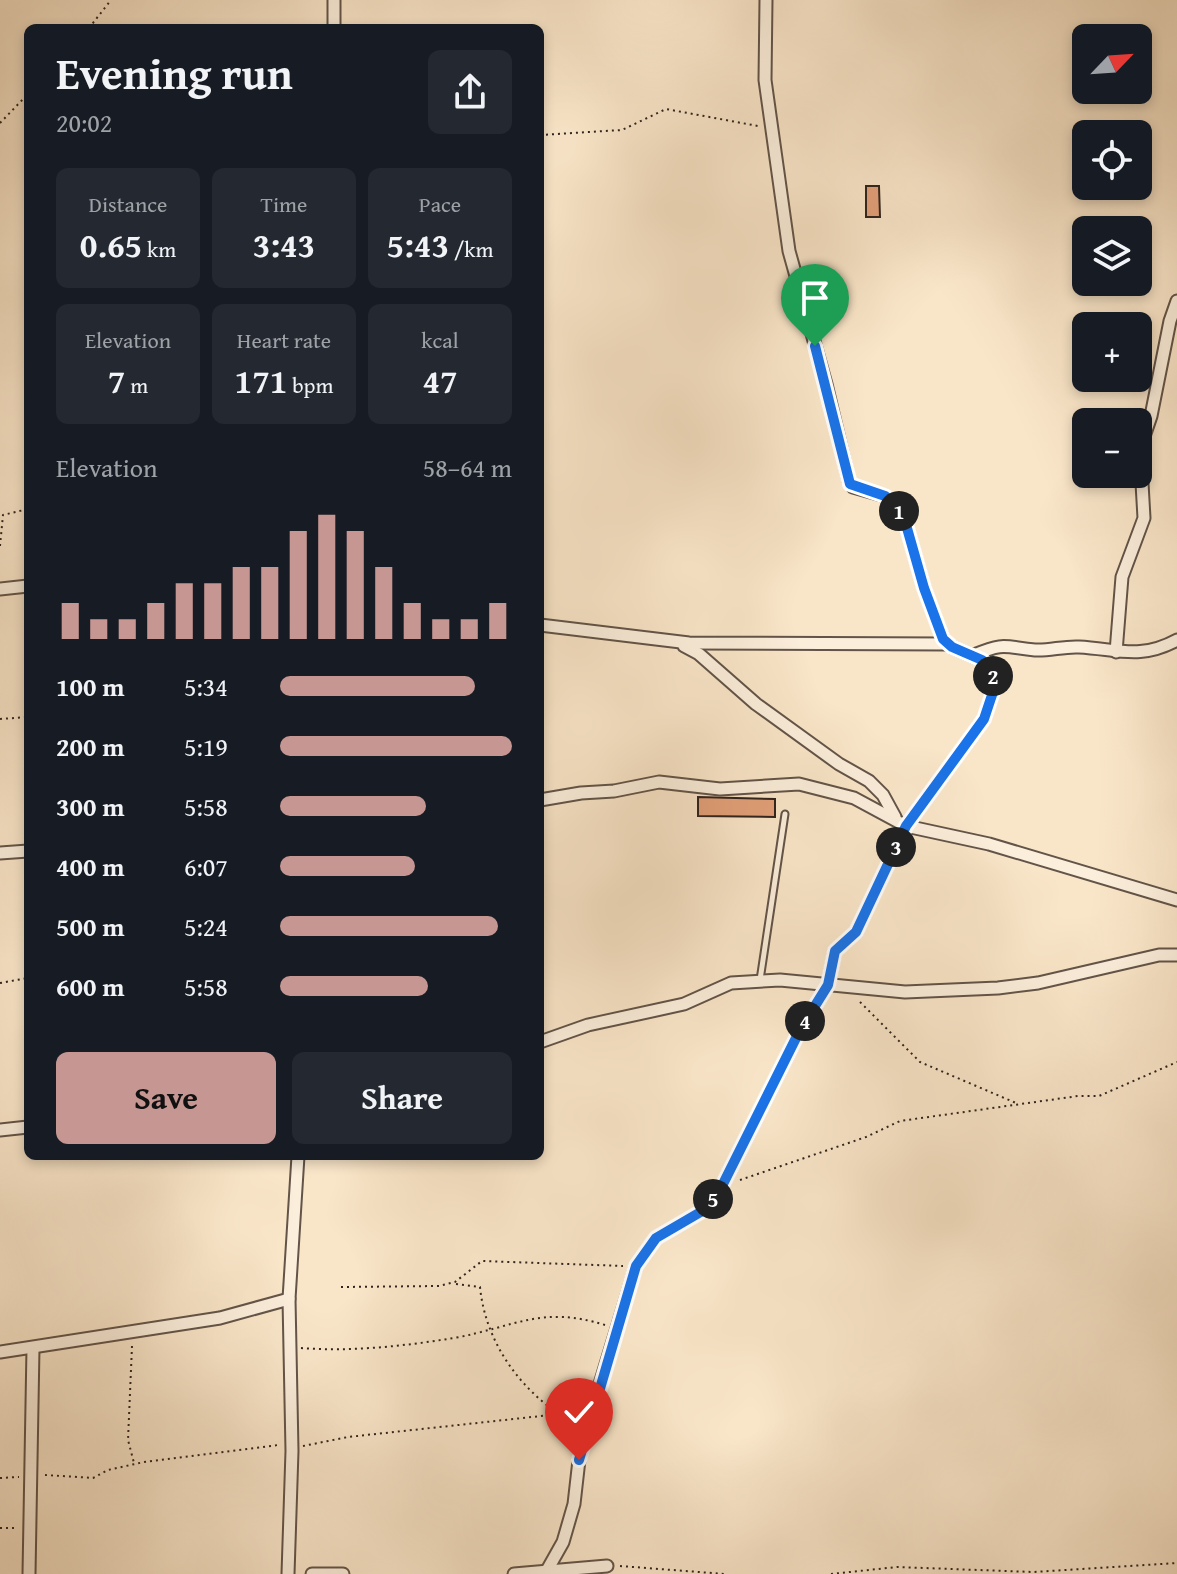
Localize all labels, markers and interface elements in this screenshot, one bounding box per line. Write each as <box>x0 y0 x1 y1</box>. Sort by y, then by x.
north arrow <box>1072 24 1152 104</box>
map controls <box>1072 24 1152 488</box>
text: Evening run <box>56 41 293 105</box>
button: share <box>428 50 512 134</box>
text: 20:02 <box>56 103 112 142</box>
button: locate <box>1072 120 1152 200</box>
text: Distance <box>89 188 167 220</box>
text: Time <box>261 188 307 220</box>
text: Pace <box>419 188 461 220</box>
button: layers <box>1072 216 1152 296</box>
text: 0.65 <box>80 220 142 269</box>
text: 3:43 <box>253 220 315 269</box>
text: 5:43 <box>387 220 449 269</box>
text: km <box>142 233 176 265</box>
text: /km <box>449 233 493 265</box>
pin <box>781 264 849 346</box>
icon: arrive <box>793 276 837 320</box>
button: + <box>1072 312 1152 392</box>
text: Elevation <box>85 324 171 356</box>
text: Heart rate <box>237 324 331 356</box>
text: kcal <box>421 324 459 356</box>
text: 7 <box>108 356 125 405</box>
text: 171 <box>235 356 287 405</box>
text: 47 <box>422 356 458 405</box>
text: m <box>125 369 148 401</box>
text: bpm <box>287 369 333 401</box>
button: − <box>1072 408 1152 488</box>
text: Elevation <box>56 448 158 487</box>
text: 58–64 m <box>423 448 512 487</box>
pin: 1 <box>879 491 919 531</box>
text: 1 <box>893 495 905 527</box>
pin: 2 <box>973 656 1013 696</box>
text: 2 <box>987 660 999 692</box>
text: 100 m <box>56 667 124 706</box>
text: 5:34 <box>184 667 228 706</box>
text: 200 m <box>56 727 124 766</box>
text: 5:19 <box>184 727 228 766</box>
text: 300 m <box>56 787 124 826</box>
text: 5:58 <box>184 787 228 826</box>
pin: 3 <box>876 827 916 867</box>
text: 3 <box>890 831 902 863</box>
text: 400 m <box>56 847 124 886</box>
text: 6:07 <box>184 847 228 886</box>
text: 500 m <box>56 907 124 946</box>
text: 5:24 <box>184 907 228 946</box>
text: 600 m <box>56 967 124 1006</box>
text: 5:58 <box>184 967 228 1006</box>
pin: 4 <box>785 1001 825 1041</box>
text: 4 <box>799 1005 811 1037</box>
button: Save <box>56 1052 276 1144</box>
button: Share <box>292 1052 512 1144</box>
pin: 5 <box>693 1179 733 1219</box>
text: 5 <box>707 1183 719 1215</box>
pin <box>545 1378 613 1460</box>
icon: check <box>557 1390 601 1434</box>

